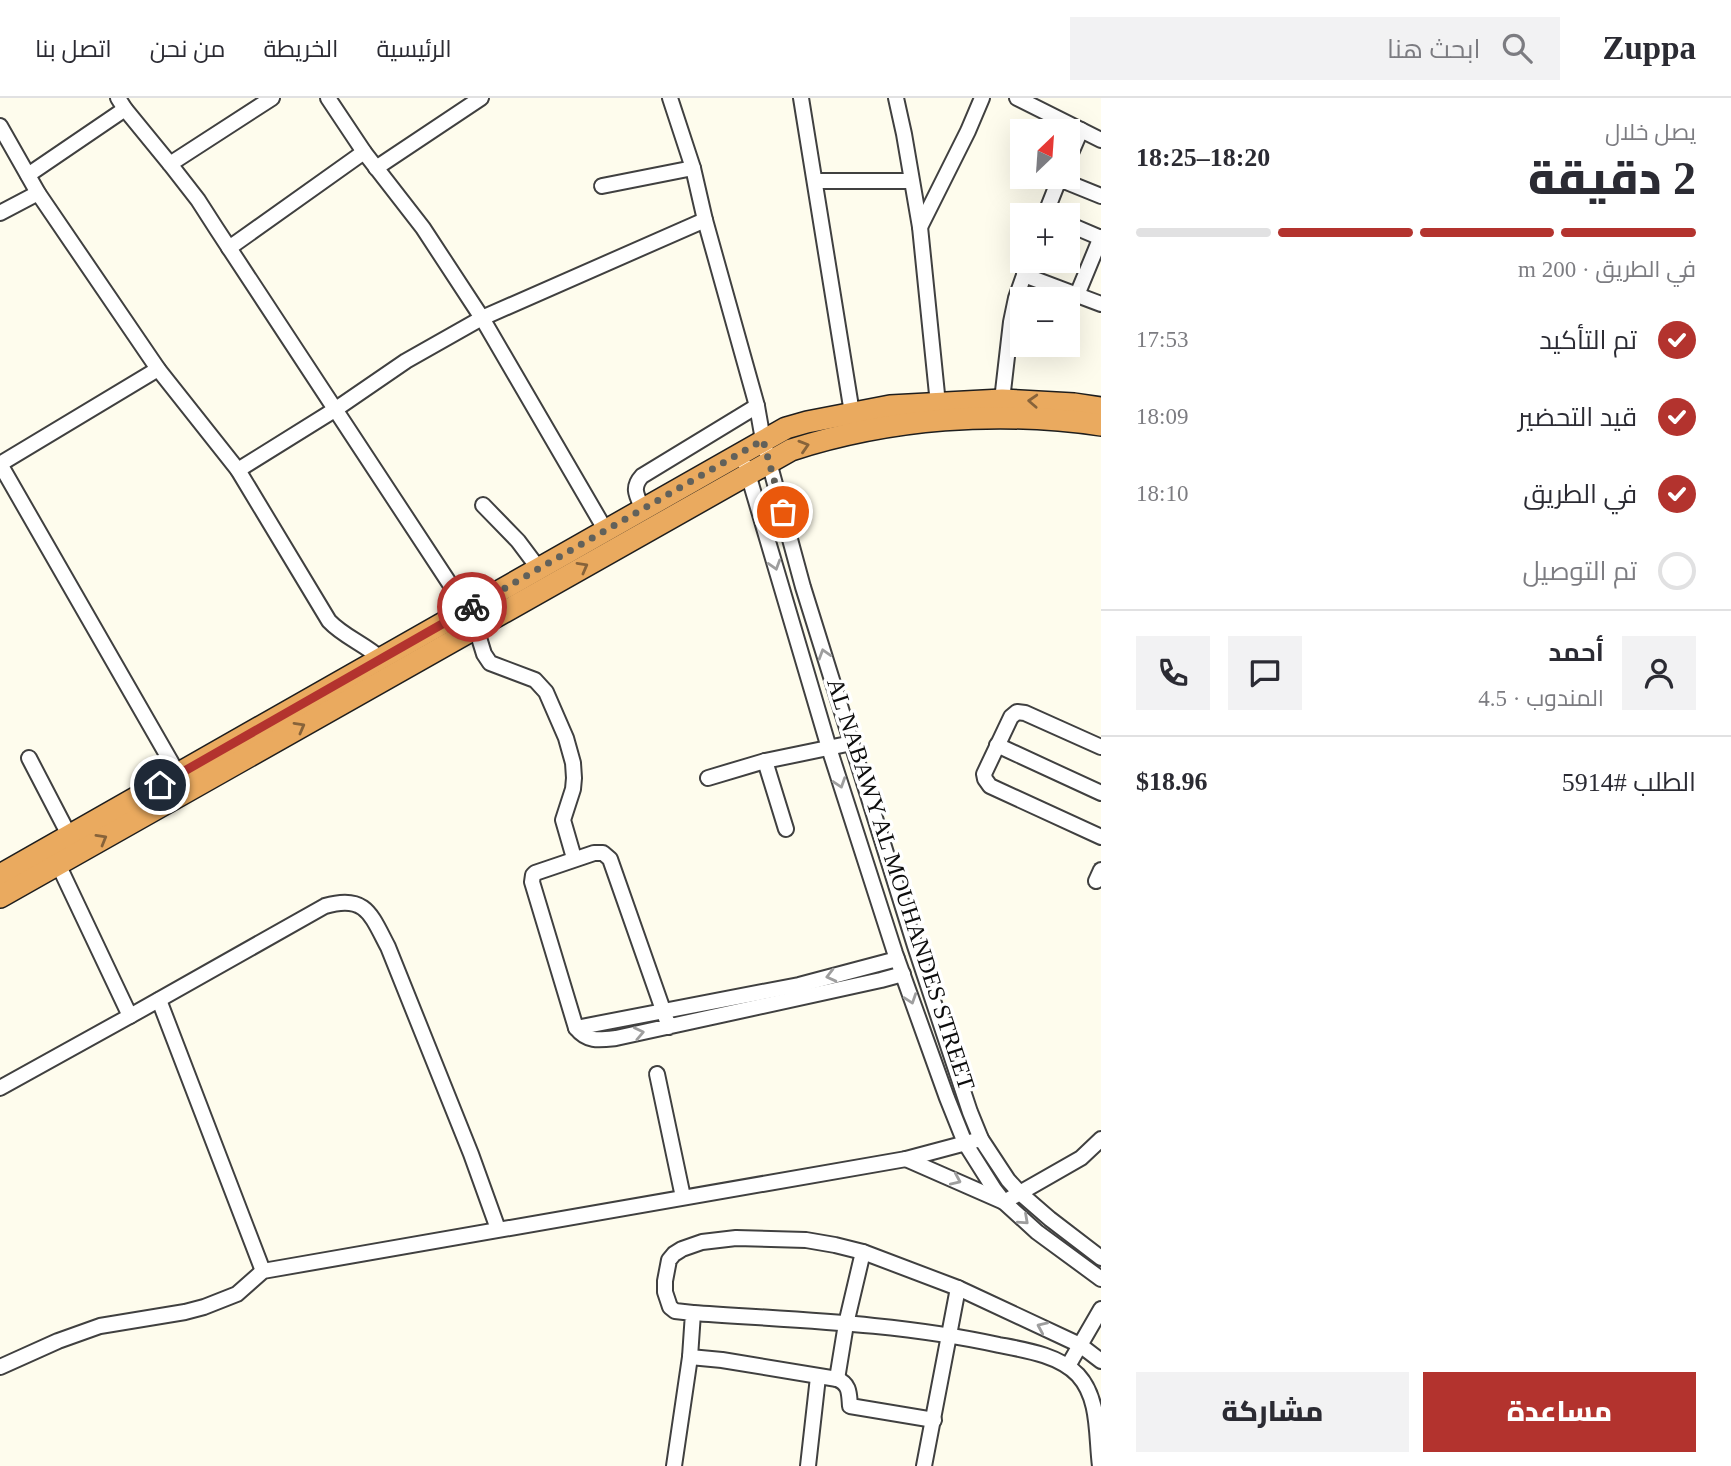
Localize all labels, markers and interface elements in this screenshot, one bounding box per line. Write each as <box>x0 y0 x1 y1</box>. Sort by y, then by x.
search box <box>1070 17 1560 80</box>
icon: search <box>1498 29 1536 67</box>
text: Zuppa <box>1602 30 1696 66</box>
text: ابحث هنا <box>1387 35 1480 64</box>
text: اتصل بنا <box>35 36 112 62</box>
text: من نحن <box>150 36 226 62</box>
text: الخريطة <box>264 36 338 62</box>
text: الرئيسية <box>376 36 452 62</box>
north arrow <box>1010 119 1080 189</box>
map controls <box>1010 119 1080 357</box>
text: يصل خلال <box>1605 120 1696 145</box>
text: 18:20–18:25 <box>1136 143 1270 172</box>
text: 2 دقيقة <box>1528 153 1696 204</box>
button: + <box>1010 203 1080 273</box>
text: في الطريق · 200 m <box>1518 257 1696 282</box>
button: − <box>1010 287 1080 357</box>
icon: check <box>1658 321 1696 359</box>
text: تم التأكيد <box>1539 326 1637 355</box>
text: 17:53 <box>1136 327 1188 352</box>
one-way arrow <box>1027 394 1038 409</box>
icon: check <box>1658 398 1696 436</box>
text: قيد التحضير <box>1518 403 1637 432</box>
text: 18:09 <box>1136 404 1188 429</box>
one-way arrow <box>798 440 810 455</box>
icon: check <box>1658 475 1696 513</box>
text: في الطريق <box>1523 480 1637 509</box>
text: 18:10 <box>1136 481 1188 506</box>
pin <box>753 482 813 542</box>
icon: bag <box>764 493 802 531</box>
text: تم التوصيل <box>1522 557 1637 586</box>
one-way arrow <box>766 559 781 571</box>
one-way arrow <box>576 562 589 575</box>
courier <box>437 572 507 642</box>
icon: bike <box>453 588 491 626</box>
button: phone <box>1136 636 1210 710</box>
button: chat <box>1228 636 1302 710</box>
button: person <box>1622 636 1696 710</box>
text: أحمد <box>1548 638 1604 667</box>
one-way arrow <box>818 648 833 660</box>
street label: AL NABAWY AL MOUHANDES STREET <box>822 675 980 1093</box>
text: المندوب · 4.5 <box>1478 686 1604 711</box>
one-way arrow <box>292 722 305 735</box>
pin <box>130 755 190 815</box>
icon: home <box>141 766 179 804</box>
text: $18.96 <box>1136 767 1208 796</box>
text: الطلب #5914 <box>1562 768 1696 797</box>
one-way arrow <box>832 776 846 788</box>
one-way arrow <box>94 834 107 847</box>
one-way arrow <box>825 968 837 982</box>
one-way arrow <box>903 992 917 1004</box>
one-way arrow <box>633 1027 645 1042</box>
one-way arrow <box>948 1172 961 1186</box>
one-way arrow <box>1016 1212 1029 1224</box>
one-way arrow <box>1037 1321 1050 1335</box>
button: مشاركة <box>1136 1372 1409 1452</box>
button: مساعدة <box>1423 1372 1696 1452</box>

